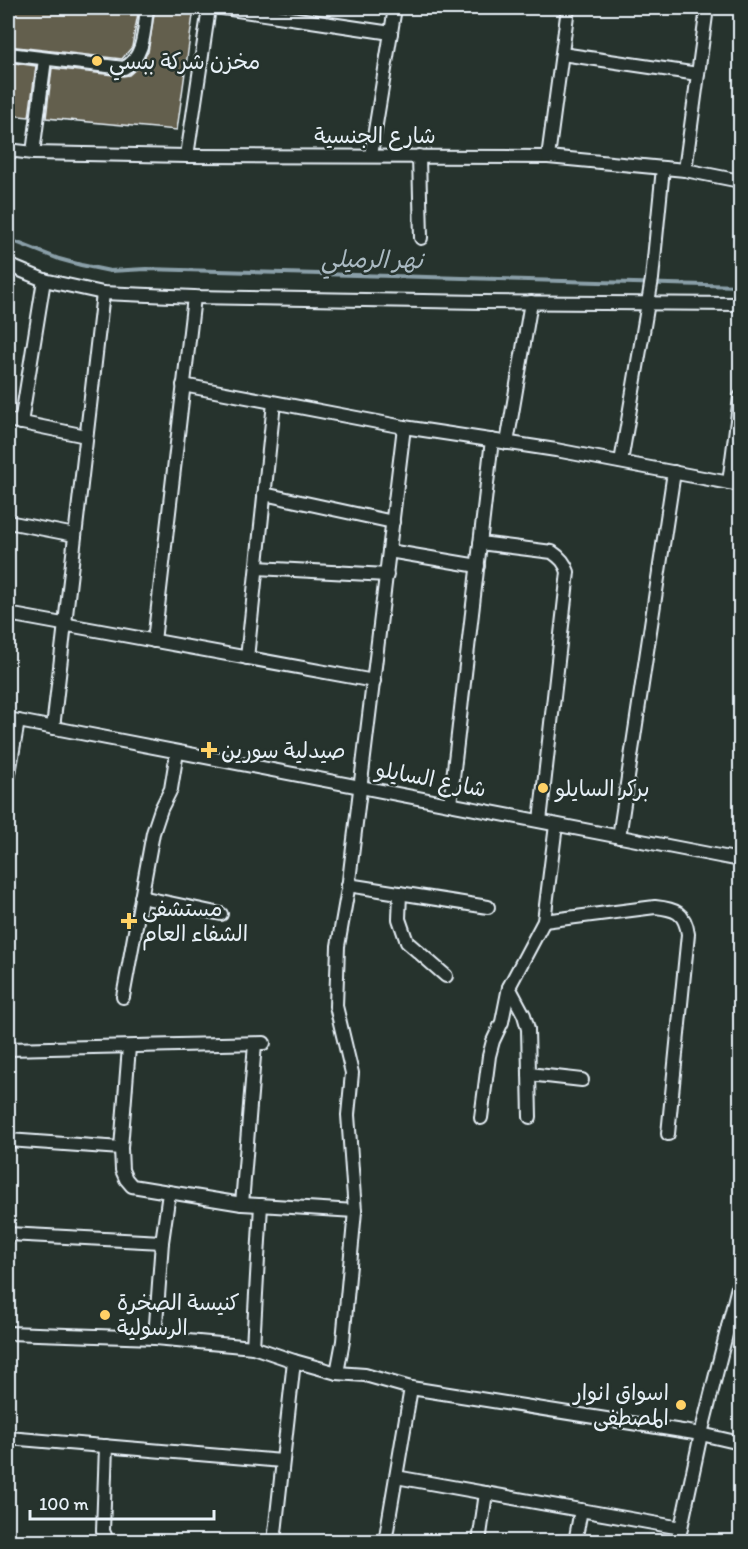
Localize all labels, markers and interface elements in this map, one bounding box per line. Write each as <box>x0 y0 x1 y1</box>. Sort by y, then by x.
place label: مخزن شركة ببسي <box>109 48 260 81</box>
marker: مخزن شركة ببسي <box>90 54 104 68</box>
street label: شارع الجنسية <box>314 122 436 151</box>
water label: نهر الرميلي <box>321 244 426 281</box>
place label: صيدلية سورين <box>221 737 346 764</box>
marker: صيدلية سورين <box>202 743 216 757</box>
street label: شارع السايلو <box>372 755 489 805</box>
place label: بركر السايلو <box>554 775 650 802</box>
marker: بركر السايلو <box>536 781 550 795</box>
place label: مستشفى الشفاء العام <box>142 895 248 951</box>
marker: مستشفى الشفاء العام <box>120 912 138 930</box>
place label: كنيسة الصخرة الرسولية <box>117 1289 240 1341</box>
marker: كنيسة الصخرة الرسولية <box>98 1308 112 1322</box>
place label: اسواق انوار المصطفى <box>571 1379 669 1432</box>
marker: اسواق انوار المصطفى <box>674 1398 688 1412</box>
scale bar <box>30 1483 214 1521</box>
text: 100 m <box>39 1493 89 1515</box>

